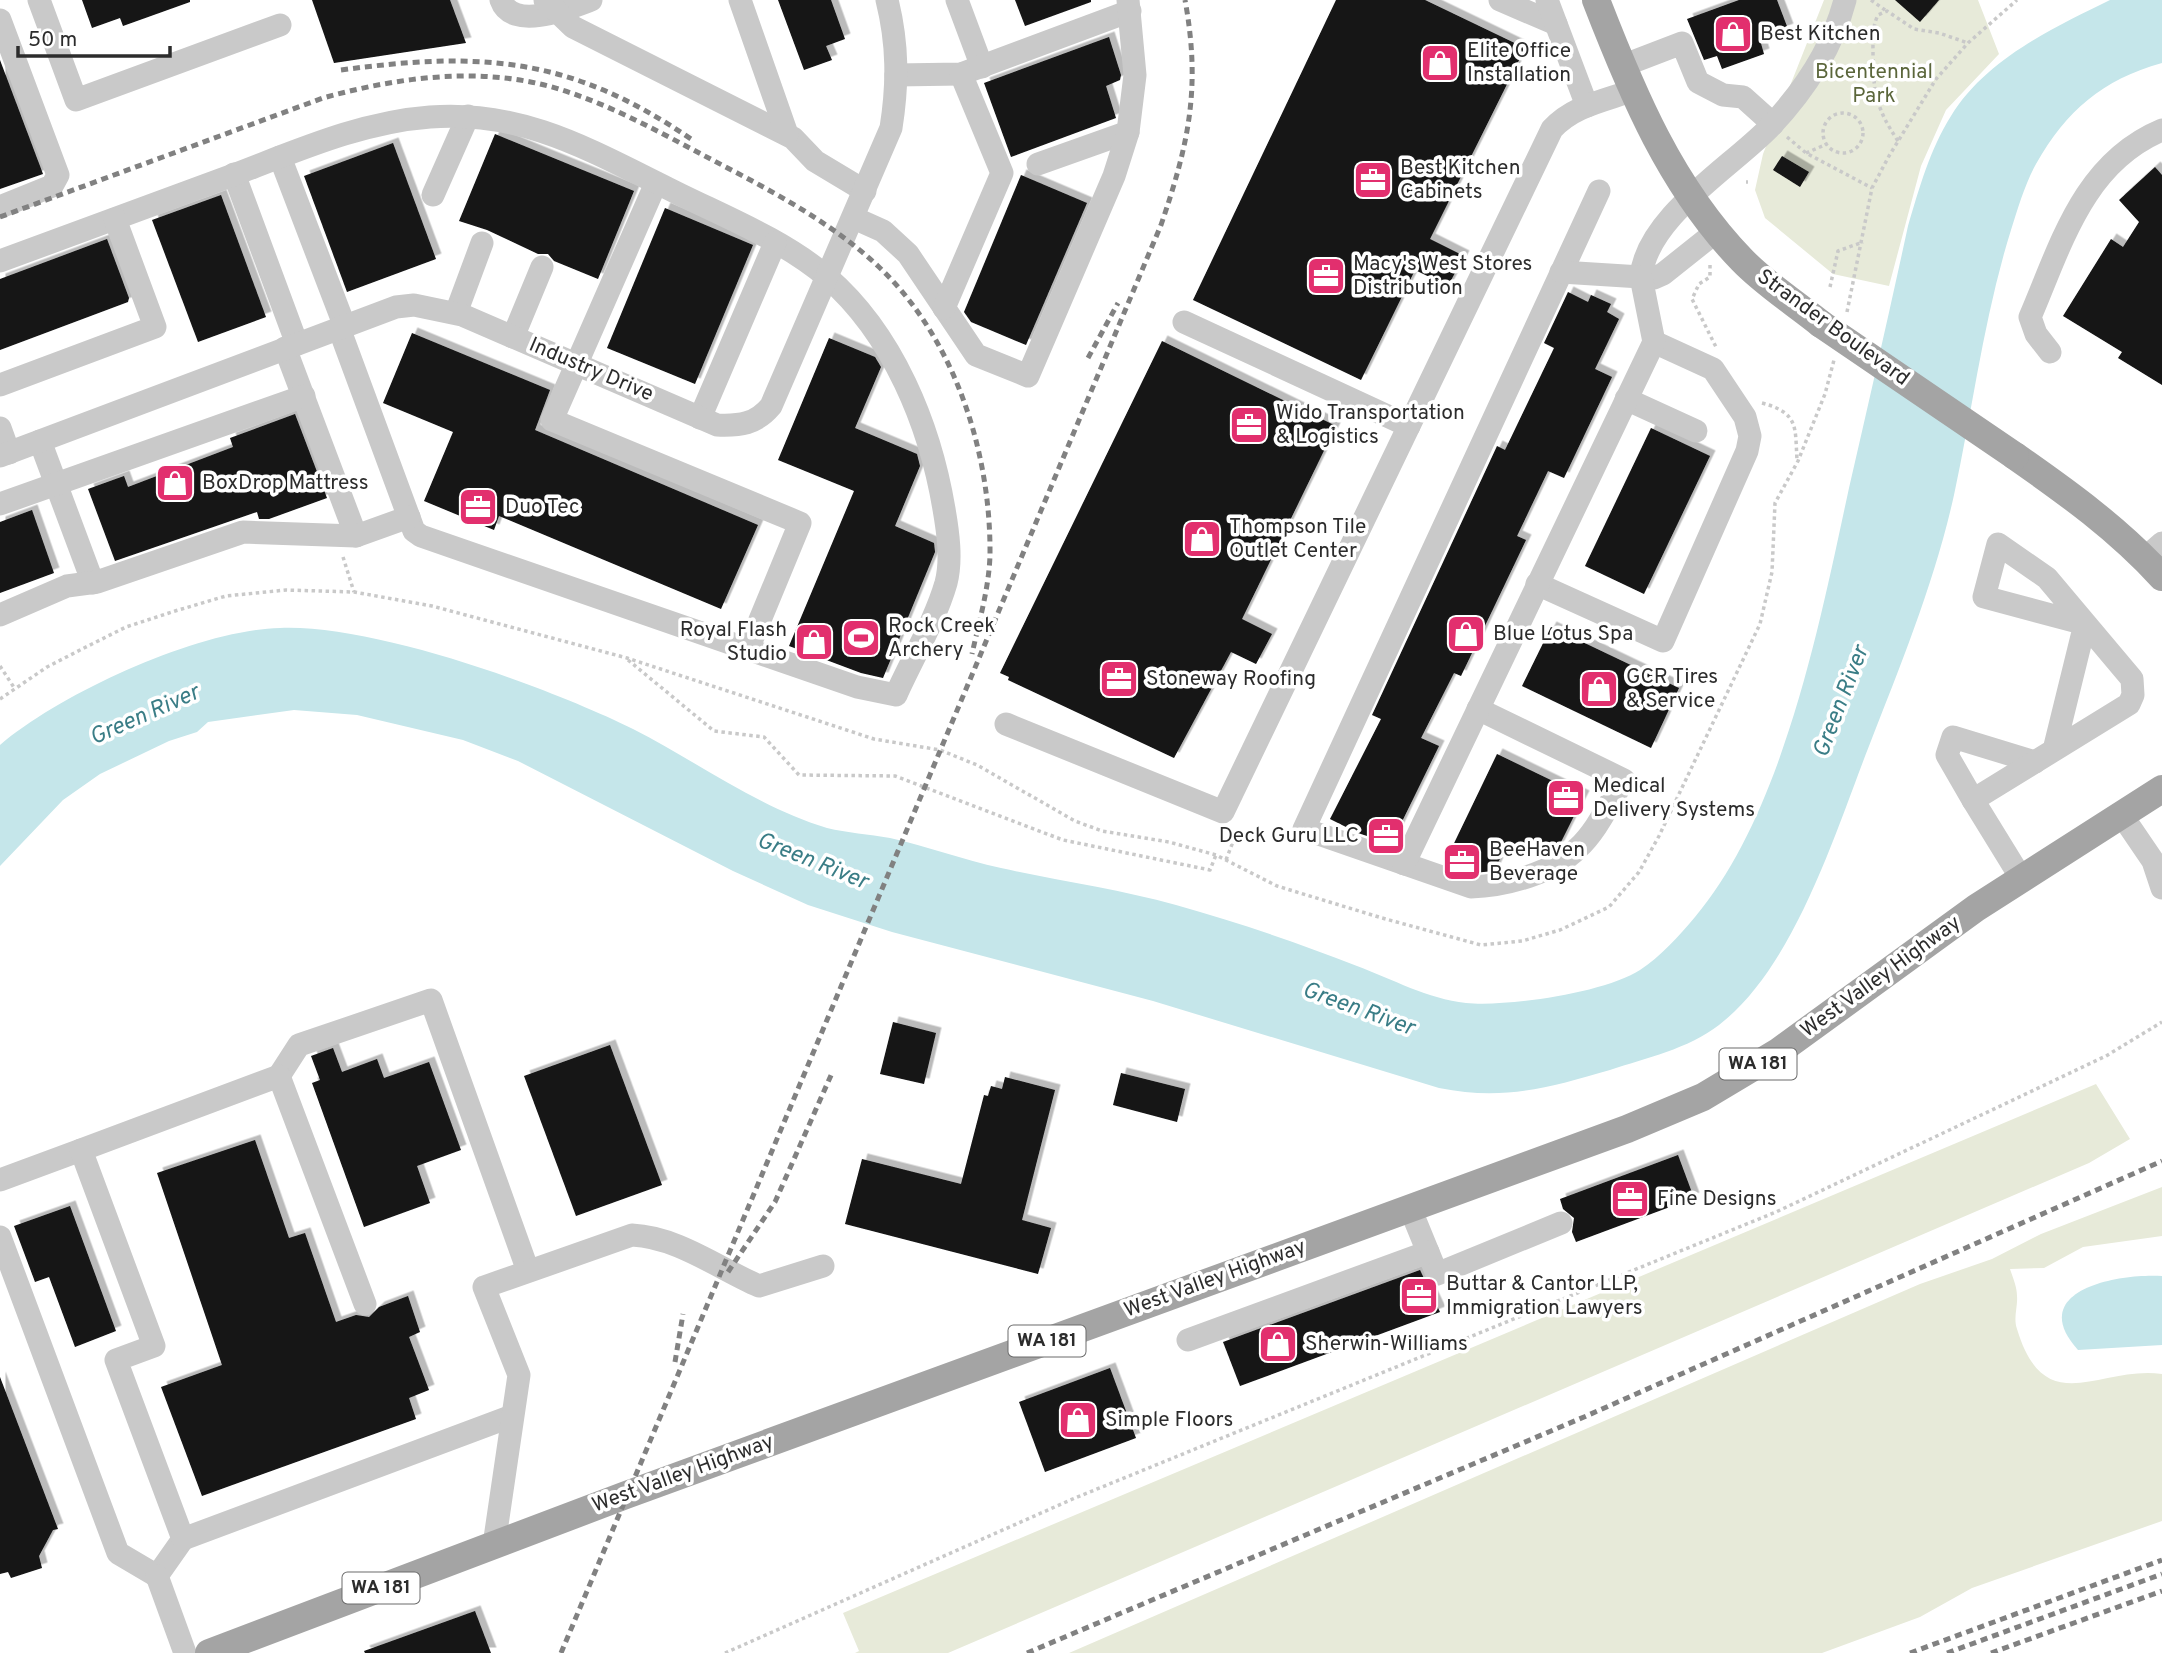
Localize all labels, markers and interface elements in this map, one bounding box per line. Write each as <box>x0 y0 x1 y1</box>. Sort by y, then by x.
shop icon: Best Kitchen <box>1712 13 1754 55</box>
scale bar <box>18 14 170 58</box>
place label: Best Kitchen <box>1760 21 1880 48</box>
text: 50 m <box>28 27 77 54</box>
place label: Elite Office Installation <box>1467 38 1571 89</box>
shop icon: Elite Office Installation <box>1419 42 1461 84</box>
park label: Bicentennial Park <box>1815 59 1933 110</box>
place label: Best Kitchen Cabinets <box>1400 155 1520 206</box>
office icon: Best Kitchen Cabinets <box>1352 159 1394 201</box>
place label: Macy's West Stores Distribution <box>1353 251 1532 302</box>
office icon: Macy's West Stores Distribution <box>1305 255 1347 297</box>
street label: Strander Boulevard <box>1751 264 1915 392</box>
street label: Industry Drive <box>525 332 657 408</box>
place label: Wido Transportation & Logistics <box>1276 400 1465 451</box>
office icon: Wido Transportation & Logistics <box>1228 404 1270 446</box>
shop icon: BoxDrop Mattress <box>154 462 196 504</box>
place label: BoxDrop Mattress <box>202 470 369 497</box>
office icon: Duo Tec <box>457 486 499 528</box>
place label: Duo Tec <box>505 494 579 521</box>
place label: Thompson Tile Outlet Center <box>1229 514 1366 565</box>
shop icon: Thompson Tile Outlet Center <box>1181 518 1223 560</box>
place label: Rock Creek Archery <box>888 613 995 664</box>
shop icon: Blue Lotus Spa <box>1445 613 1487 655</box>
place label: Royal Flash Studio <box>680 617 787 668</box>
sports icon: Rock Creek Archery <box>840 617 882 659</box>
shop icon: Royal Flash Studio <box>793 621 835 663</box>
place label: Blue Lotus Spa <box>1493 621 1633 648</box>
water label: Green River <box>1807 640 1877 762</box>
office icon: Stoneway Roofing <box>1098 658 1140 700</box>
place label: GCR Tires & Service <box>1626 664 1718 715</box>
place label: Stoneway Roofing <box>1146 666 1316 693</box>
shop icon: GCR Tires & Service <box>1578 668 1620 710</box>
water label: Green River <box>86 678 206 753</box>
place label: Medical Delivery Systems <box>1593 773 1755 824</box>
office icon: Medical Delivery Systems <box>1545 777 1587 819</box>
office icon: Deck Guru LLC <box>1365 815 1407 857</box>
place label: Deck Guru LLC <box>1219 823 1359 850</box>
water label: Green River <box>752 827 874 898</box>
place label: BeeHaven Beverage <box>1489 837 1585 888</box>
office icon: BeeHaven Beverage <box>1441 841 1483 883</box>
street label: West Valley Highway <box>1796 910 1966 1044</box>
water label: Green River <box>1298 976 1420 1044</box>
road number: WA 181 <box>1720 1048 1796 1080</box>
office icon: Fine Designs <box>1609 1178 1651 1220</box>
place label: Fine Designs <box>1657 1186 1777 1213</box>
street label: West Valley Highway <box>1120 1234 1310 1324</box>
place label: Buttar & Cantor LLP, Immigration Lawyers <box>1446 1271 1643 1322</box>
office icon: Buttar & Cantor LLP, Immigration Lawyers <box>1398 1275 1440 1317</box>
shop icon: Sherwin-Williams <box>1257 1323 1299 1365</box>
road number: WA 181 <box>1009 1326 1086 1357</box>
place label: Sherwin-Williams <box>1305 1331 1468 1358</box>
shop icon: Simple Floors <box>1057 1399 1099 1441</box>
place label: Simple Floors <box>1105 1407 1233 1434</box>
street label: West Valley Highway <box>588 1429 778 1519</box>
road number: WA 181 <box>342 1572 420 1604</box>

